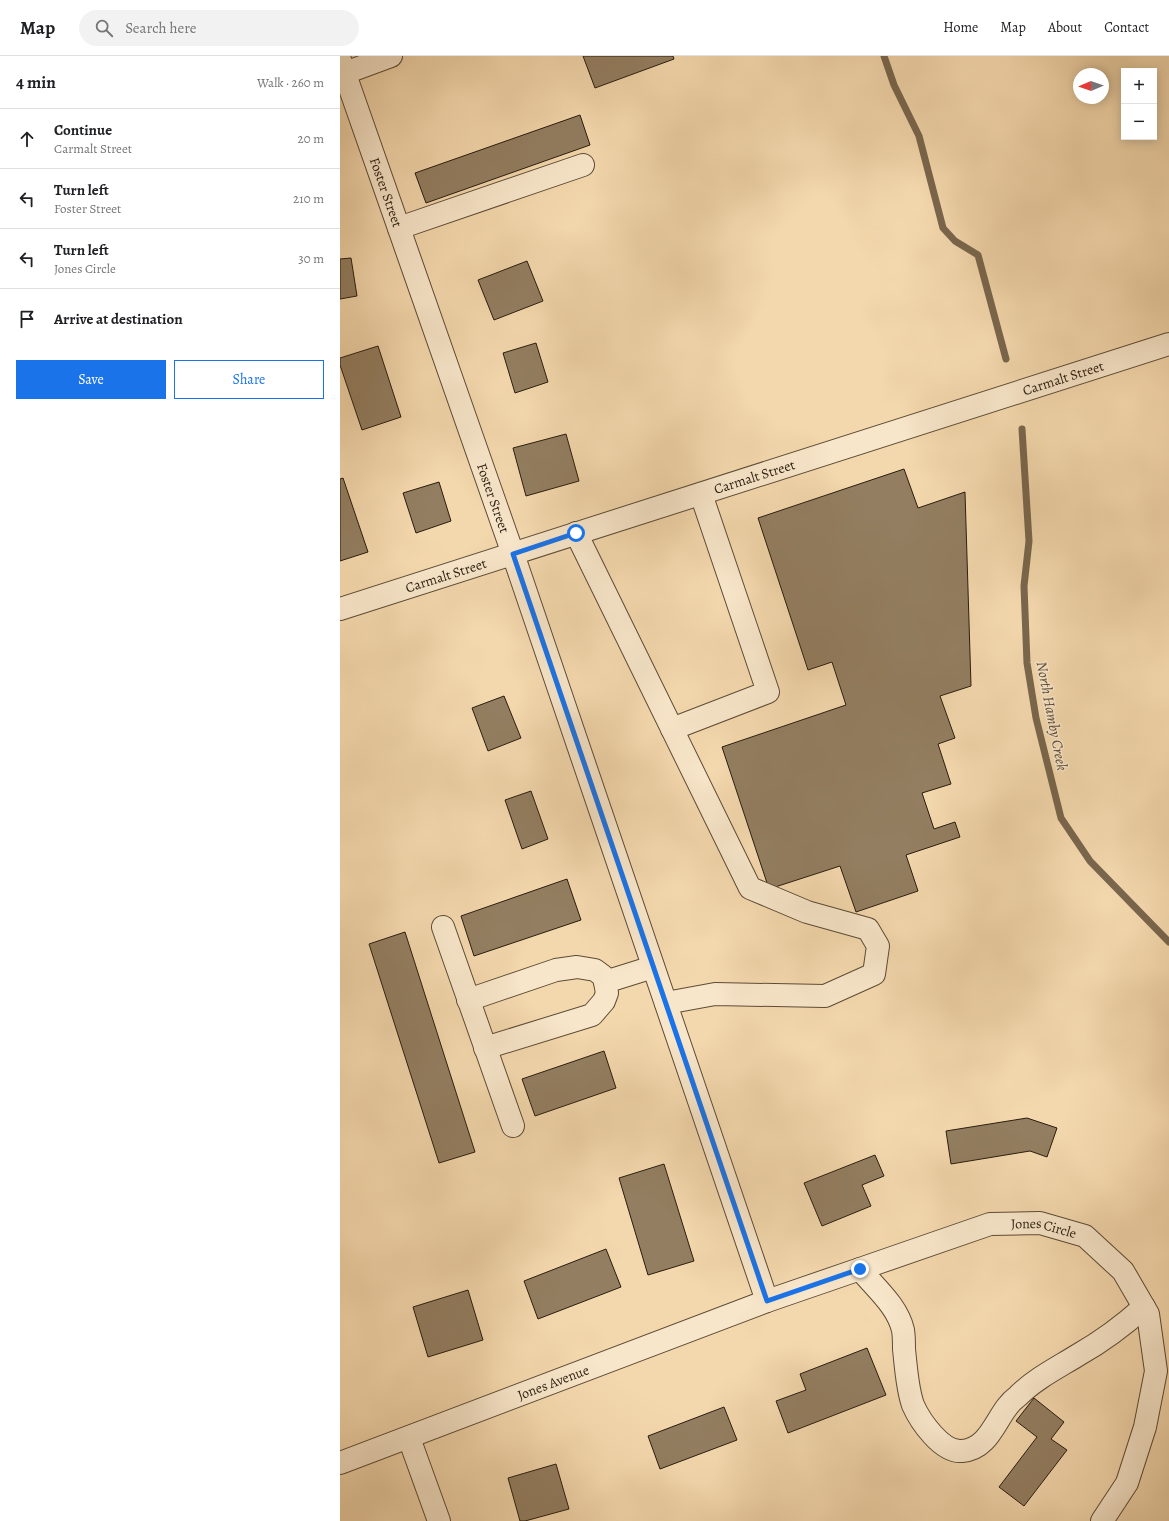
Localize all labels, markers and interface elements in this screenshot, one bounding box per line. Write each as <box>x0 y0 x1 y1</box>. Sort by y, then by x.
search box <box>79 10 359 46</box>
text: Map <box>20 15 55 41</box>
icon: search <box>93 17 115 39</box>
text: Search here <box>125 18 197 38</box>
text: Home <box>943 18 978 37</box>
text: Map <box>1000 18 1026 37</box>
text: About <box>1048 18 1082 37</box>
text: Contact <box>1104 18 1149 37</box>
north arrow <box>1073 68 1109 104</box>
map controls <box>1121 68 1157 140</box>
button: + <box>1121 68 1157 104</box>
text: 4 min <box>16 71 56 94</box>
text: Walk · 260 m <box>257 74 324 91</box>
button: − <box>1121 104 1157 140</box>
text: Continue <box>54 120 112 140</box>
icon: ahead <box>16 128 38 150</box>
text: 20 m <box>298 130 324 147</box>
text: Carmalt Street <box>54 140 132 157</box>
street label: Foster Street <box>365 155 407 230</box>
text: Turn left <box>54 180 109 200</box>
icon: left <box>16 188 38 210</box>
text: 210 m <box>293 190 324 207</box>
text: Foster Street <box>54 200 121 217</box>
text: Turn left <box>54 240 109 260</box>
icon: left <box>16 248 38 270</box>
text: 30 m <box>298 250 324 267</box>
text: Jones Circle <box>54 260 116 277</box>
icon: arrive <box>16 308 38 330</box>
text: Arrive at destination <box>54 309 183 329</box>
street label: Carmalt Street <box>1020 356 1106 400</box>
button: Save <box>16 360 166 399</box>
button: Share <box>174 360 324 399</box>
street label: Carmalt Street <box>712 455 798 499</box>
street label: Foster Street <box>472 461 514 536</box>
route start <box>567 524 585 542</box>
street label: Carmalt Street <box>403 554 489 598</box>
water label: North Hamby Creek <box>1032 660 1072 773</box>
street label: Jones Circle <box>1011 1214 1079 1243</box>
route end <box>851 1260 869 1278</box>
street label: Jones Avenue <box>515 1360 592 1405</box>

